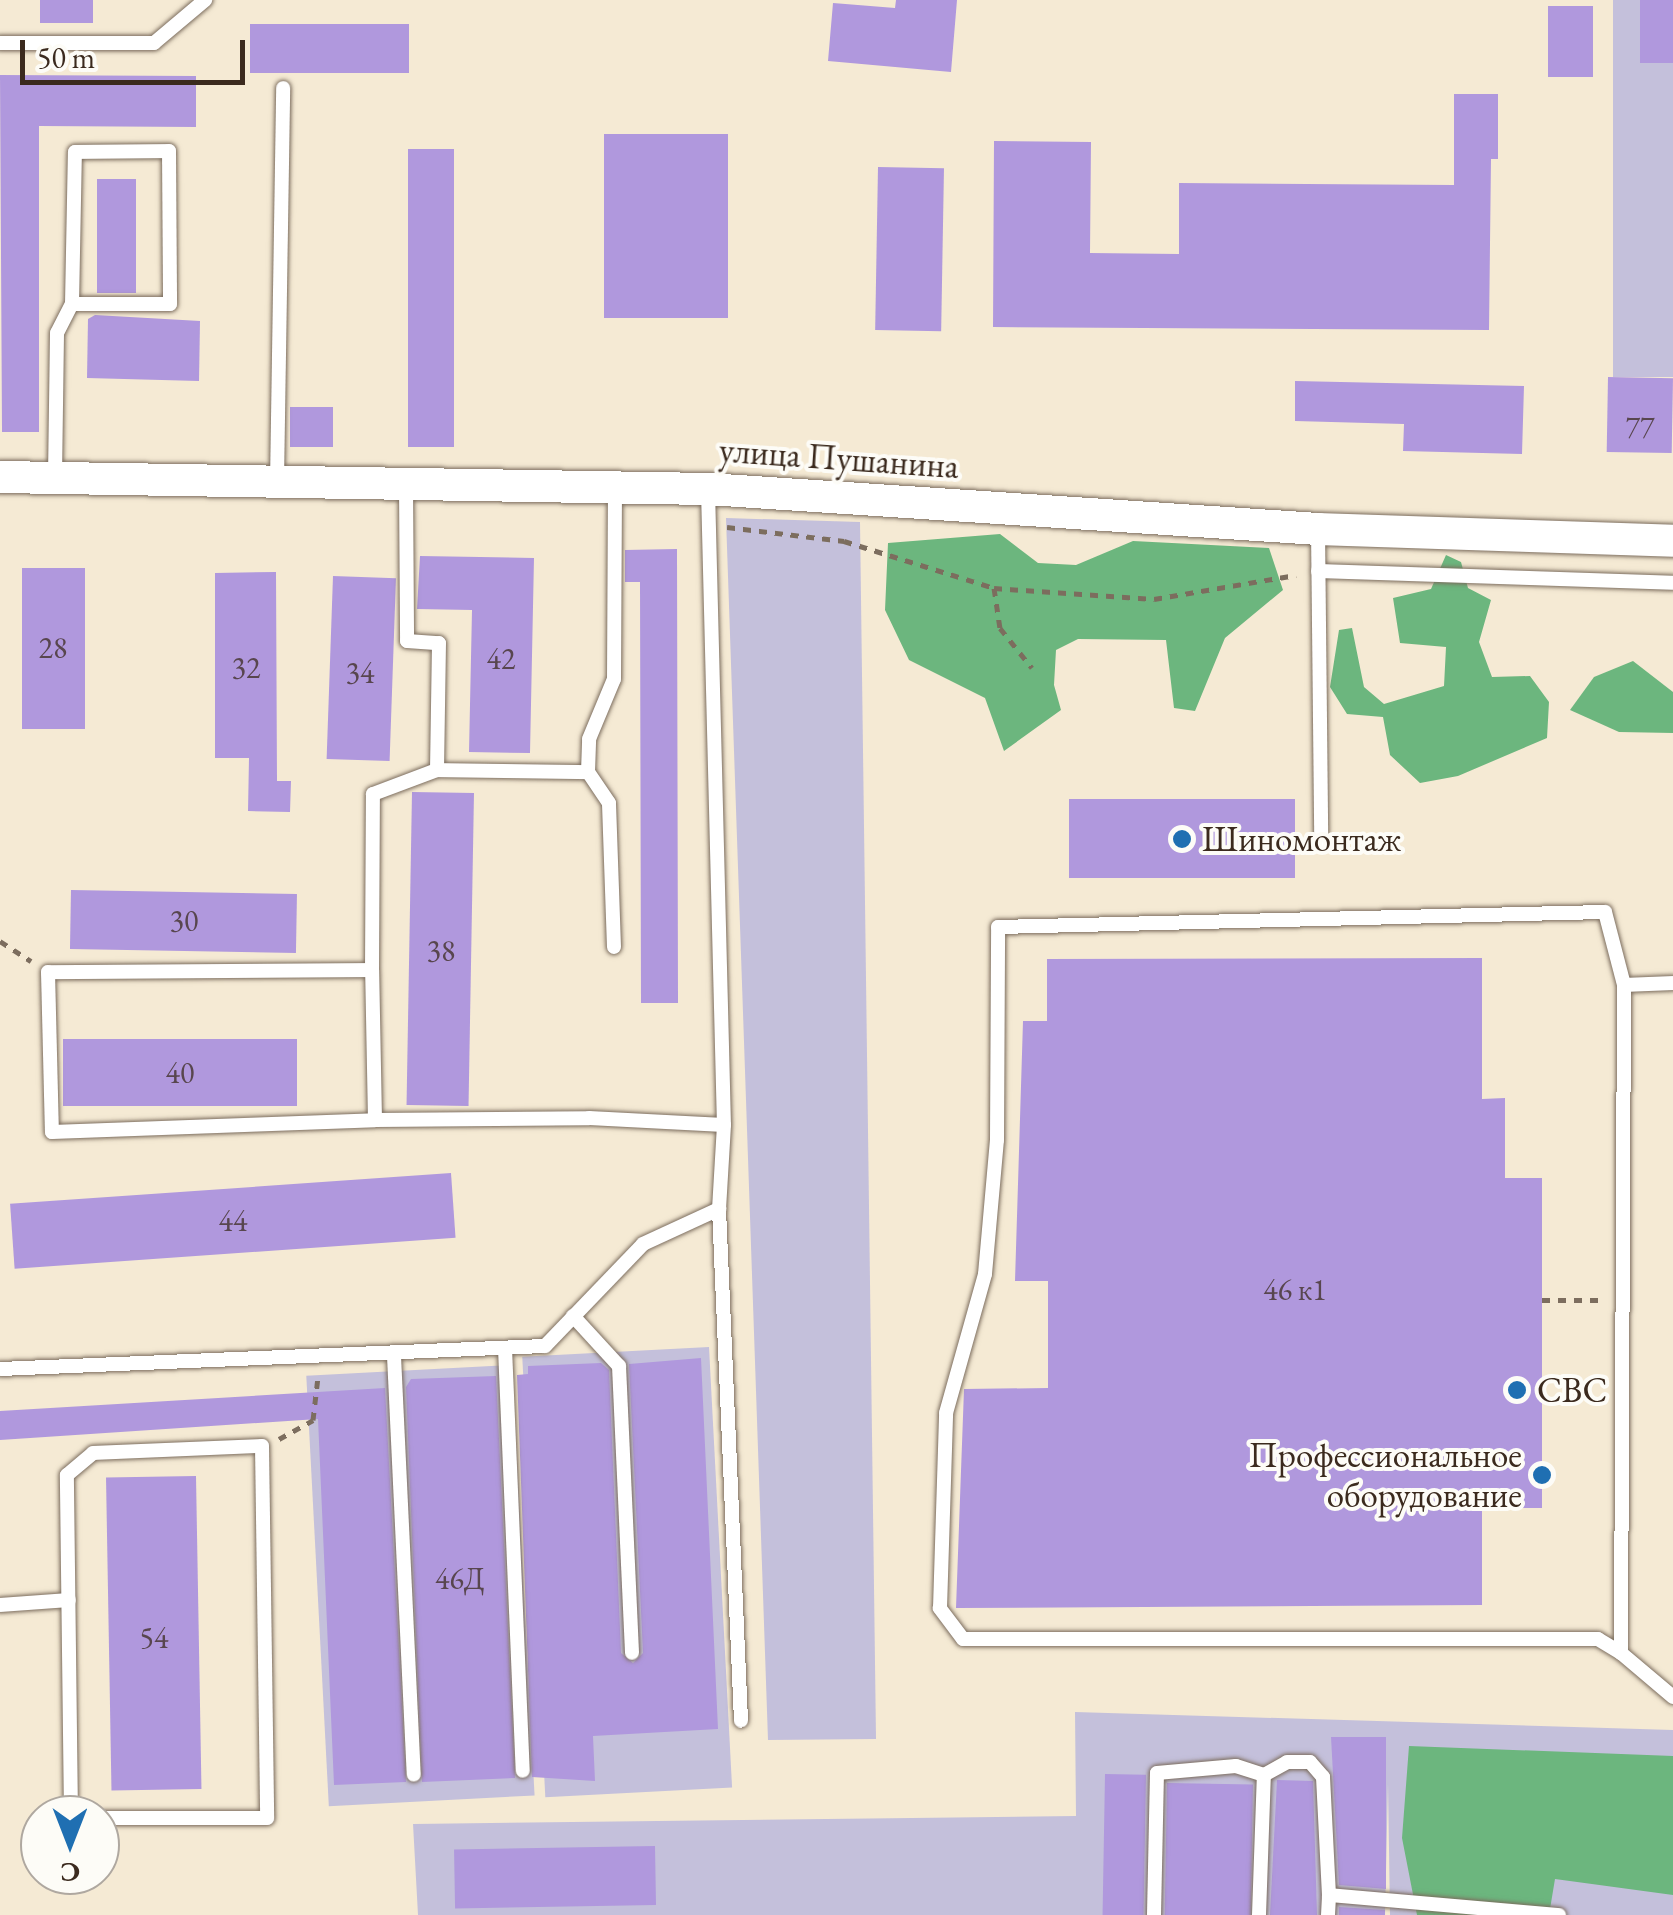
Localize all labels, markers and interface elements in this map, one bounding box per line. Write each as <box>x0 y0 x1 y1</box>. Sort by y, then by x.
scale bar <box>25 20 250 82</box>
text: 50 m <box>37 38 95 77</box>
house number: 77 <box>1626 409 1654 445</box>
street label: улица Пушанина <box>718 429 960 487</box>
house number: 28 <box>39 630 67 666</box>
house number: 42 <box>487 641 515 677</box>
house number: 32 <box>232 650 260 686</box>
house number: 34 <box>346 655 374 691</box>
place label: Шиномонтаж <box>1202 818 1402 860</box>
marker: Шиномонтаж <box>1171 828 1193 850</box>
house number: 30 <box>170 903 198 939</box>
house number: 38 <box>427 933 455 969</box>
house number: 40 <box>166 1055 194 1091</box>
house number: 44 <box>219 1203 247 1239</box>
house number: 46 к1 <box>1263 1272 1327 1308</box>
place label: СВС <box>1537 1369 1607 1411</box>
marker: СВС <box>1506 1379 1528 1401</box>
place label: Профессиональное оборудование <box>1249 1434 1522 1516</box>
marker: Профессиональное оборудование <box>1531 1464 1553 1486</box>
house number: 46Д <box>435 1561 485 1597</box>
house number: 54 <box>140 1620 168 1656</box>
north arrow <box>20 1795 120 1895</box>
text: С <box>60 1855 80 1891</box>

